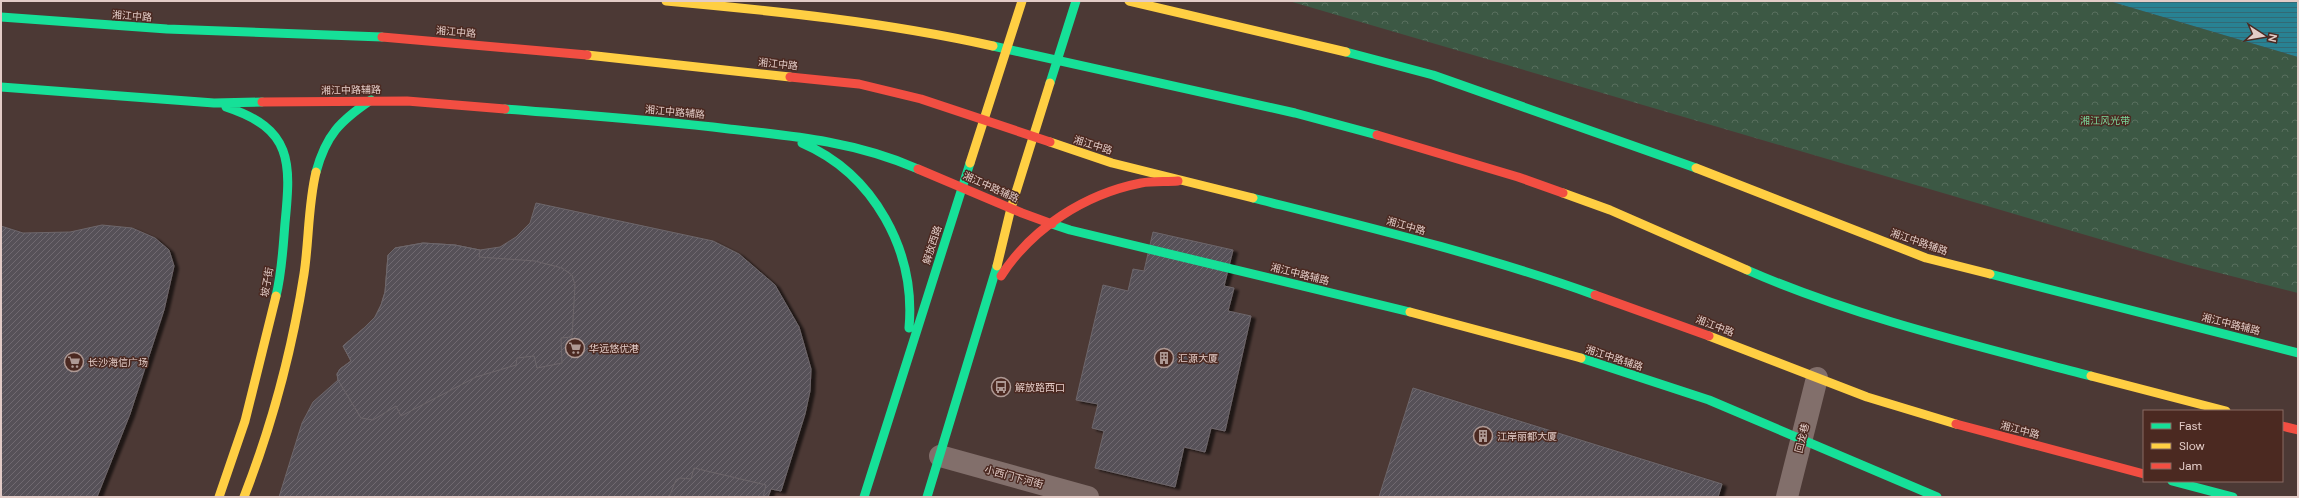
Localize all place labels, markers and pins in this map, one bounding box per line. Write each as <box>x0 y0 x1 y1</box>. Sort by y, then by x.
supermarket icon: 华远悠优港 <box>564 337 586 359</box>
place label: 华远悠优港 <box>589 342 639 355</box>
building icon: 汇源大厦 <box>1153 347 1175 369</box>
supermarket icon: 长沙海信广场 <box>63 351 85 373</box>
place label: 汇源大厦 <box>1178 352 1218 365</box>
place label: 长沙海信广场 <box>88 356 148 369</box>
bus stop icon: 解放路西口 <box>990 376 1012 398</box>
place label: 解放路西口 <box>1015 381 1065 394</box>
building icon: 江岸丽都大厦 <box>1472 425 1494 447</box>
place label: 江岸丽都大厦 <box>1497 430 1557 443</box>

